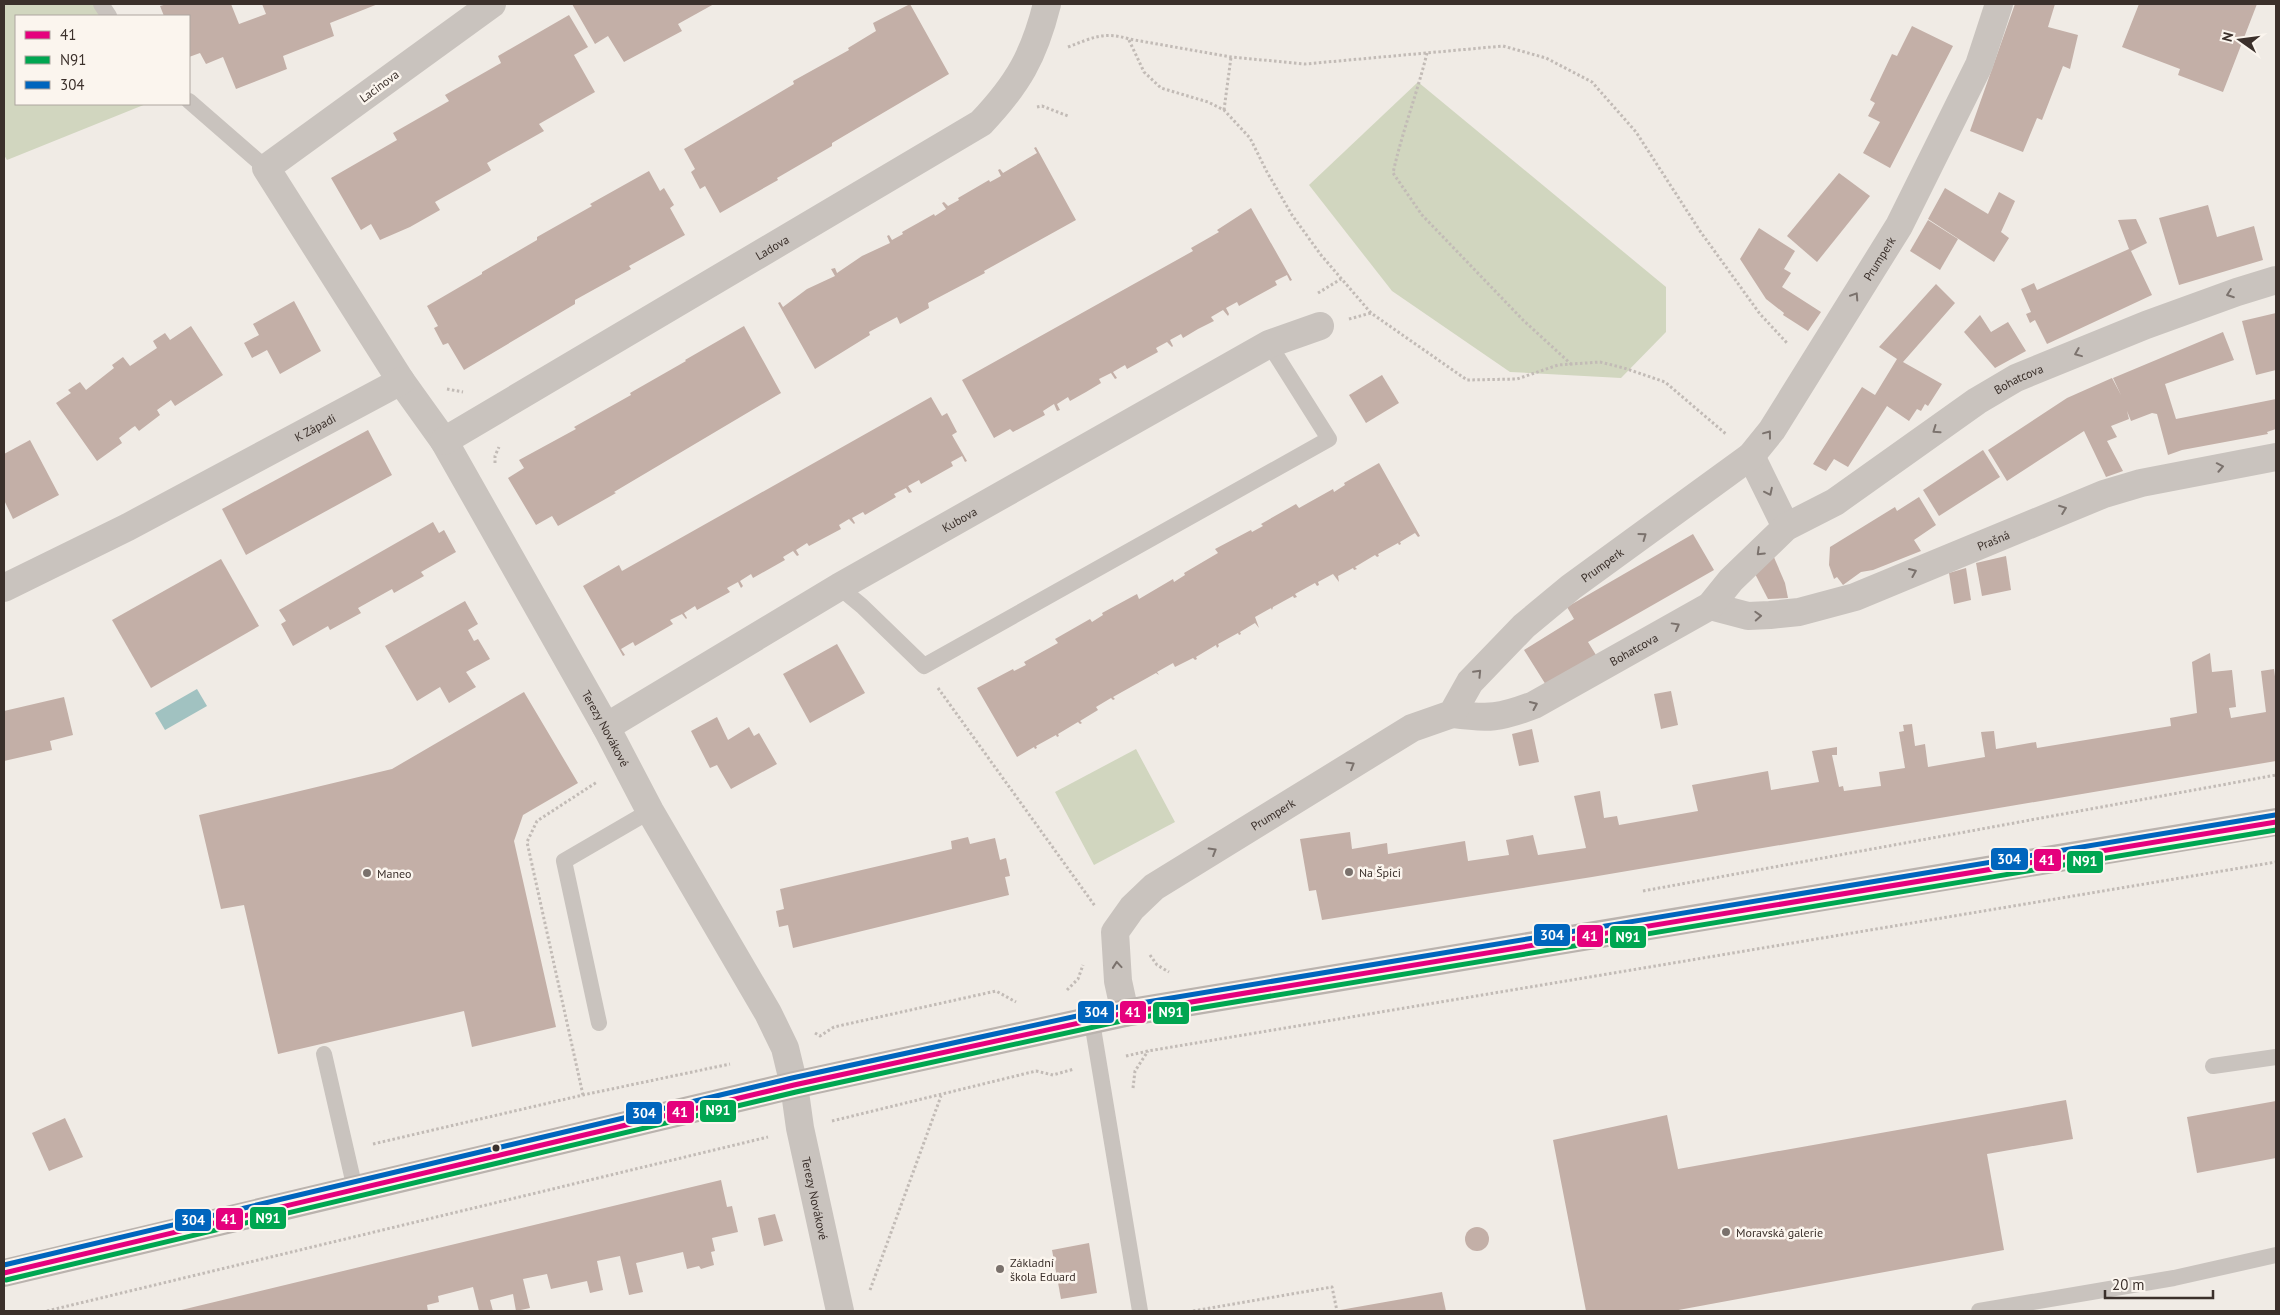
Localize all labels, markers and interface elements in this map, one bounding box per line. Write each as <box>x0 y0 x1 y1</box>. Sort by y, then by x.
legend <box>15 15 190 105</box>
north arrow <box>2215 15 2265 65</box>
text: 41 <box>60 25 76 44</box>
text: N <box>2218 30 2237 43</box>
text: N91 <box>60 50 86 69</box>
street label: Lacinova <box>356 67 402 105</box>
text: 304 <box>60 75 85 94</box>
street label: Ladova <box>752 231 791 263</box>
street label: Prumperk <box>1860 233 1898 283</box>
one-way arrow <box>2226 288 2234 298</box>
one-way arrow <box>1849 293 1858 302</box>
one-way arrow <box>2074 346 2083 357</box>
street label: Bohatcova <box>1991 360 2045 397</box>
street label: K Západi <box>292 410 338 444</box>
one-way arrow <box>1932 424 1942 433</box>
one-way arrow <box>1763 431 1771 440</box>
one-way arrow <box>2215 462 2224 473</box>
one-way arrow <box>1763 486 1773 495</box>
street label: Kubova <box>939 503 980 535</box>
one-way arrow <box>2058 505 2067 516</box>
street label: Prašná <box>1975 526 2012 553</box>
one-way arrow <box>1637 533 1647 542</box>
street label: Prumperk <box>1578 544 1626 585</box>
one-way arrow <box>1757 546 1766 555</box>
one-way arrow <box>1909 568 1917 578</box>
one-way arrow <box>1754 610 1762 621</box>
one-way arrow <box>1670 622 1679 632</box>
street label: Bohatcova <box>1607 629 1660 669</box>
one-way arrow <box>1472 670 1481 679</box>
street label: Terezy Novákové <box>579 687 633 769</box>
one-way arrow <box>1529 700 1538 711</box>
one-way arrow <box>1346 762 1355 772</box>
street label: Prumperk <box>1248 795 1298 833</box>
line badge: 304 <box>1990 847 2029 871</box>
one-way arrow <box>1208 848 1217 858</box>
line badge: 41 <box>2033 848 2062 872</box>
text: 304 <box>1997 850 2021 868</box>
line badge: N91 <box>2066 850 2104 874</box>
text: 41 <box>2039 851 2055 869</box>
text: N91 <box>2072 852 2098 870</box>
place label: Na Špici <box>1359 865 1401 880</box>
place label: Maneo <box>377 866 411 881</box>
marker: Na Špici <box>1343 866 1355 878</box>
marker: Maneo <box>361 867 373 879</box>
line badge: 304 <box>1533 923 1571 947</box>
line badge: 41 <box>1576 924 1604 948</box>
line badge: N91 <box>1609 925 1647 949</box>
text: 304 <box>1540 926 1564 944</box>
text: 41 <box>1582 927 1598 945</box>
text: N91 <box>1615 928 1641 946</box>
one-way arrow <box>1112 961 1123 969</box>
line badge: 304 <box>1077 1000 1115 1024</box>
line badge: 41 <box>1119 1000 1147 1024</box>
line badge: N91 <box>1152 1001 1190 1025</box>
text: 304 <box>1084 1003 1108 1021</box>
text: 41 <box>1125 1003 1141 1021</box>
text: N91 <box>1158 1003 1184 1021</box>
line badge: N91 <box>699 1099 737 1123</box>
line badge: 41 <box>666 1100 695 1124</box>
line badge: 304 <box>625 1101 663 1125</box>
text: N91 <box>705 1101 731 1119</box>
text: 41 <box>672 1103 688 1121</box>
text: 304 <box>632 1104 656 1122</box>
unlabelled marker <box>491 1143 501 1153</box>
street label: Terezy Novákové <box>799 1155 832 1241</box>
line badge: N91 <box>249 1206 287 1230</box>
line badge: 41 <box>215 1207 244 1231</box>
line badge: 304 <box>174 1208 212 1232</box>
text: N91 <box>255 1209 281 1227</box>
text: 41 <box>221 1210 237 1228</box>
text: 304 <box>181 1211 205 1229</box>
place label: Moravská galerie <box>1736 1225 1823 1240</box>
marker: Moravská galerie <box>1720 1226 1732 1238</box>
place label: Základní škola Eduard <box>1010 1255 1076 1284</box>
marker: Základní škola Eduard <box>994 1263 1006 1275</box>
scale bar <box>2105 1268 2212 1300</box>
text: 20 m <box>2112 1275 2145 1294</box>

